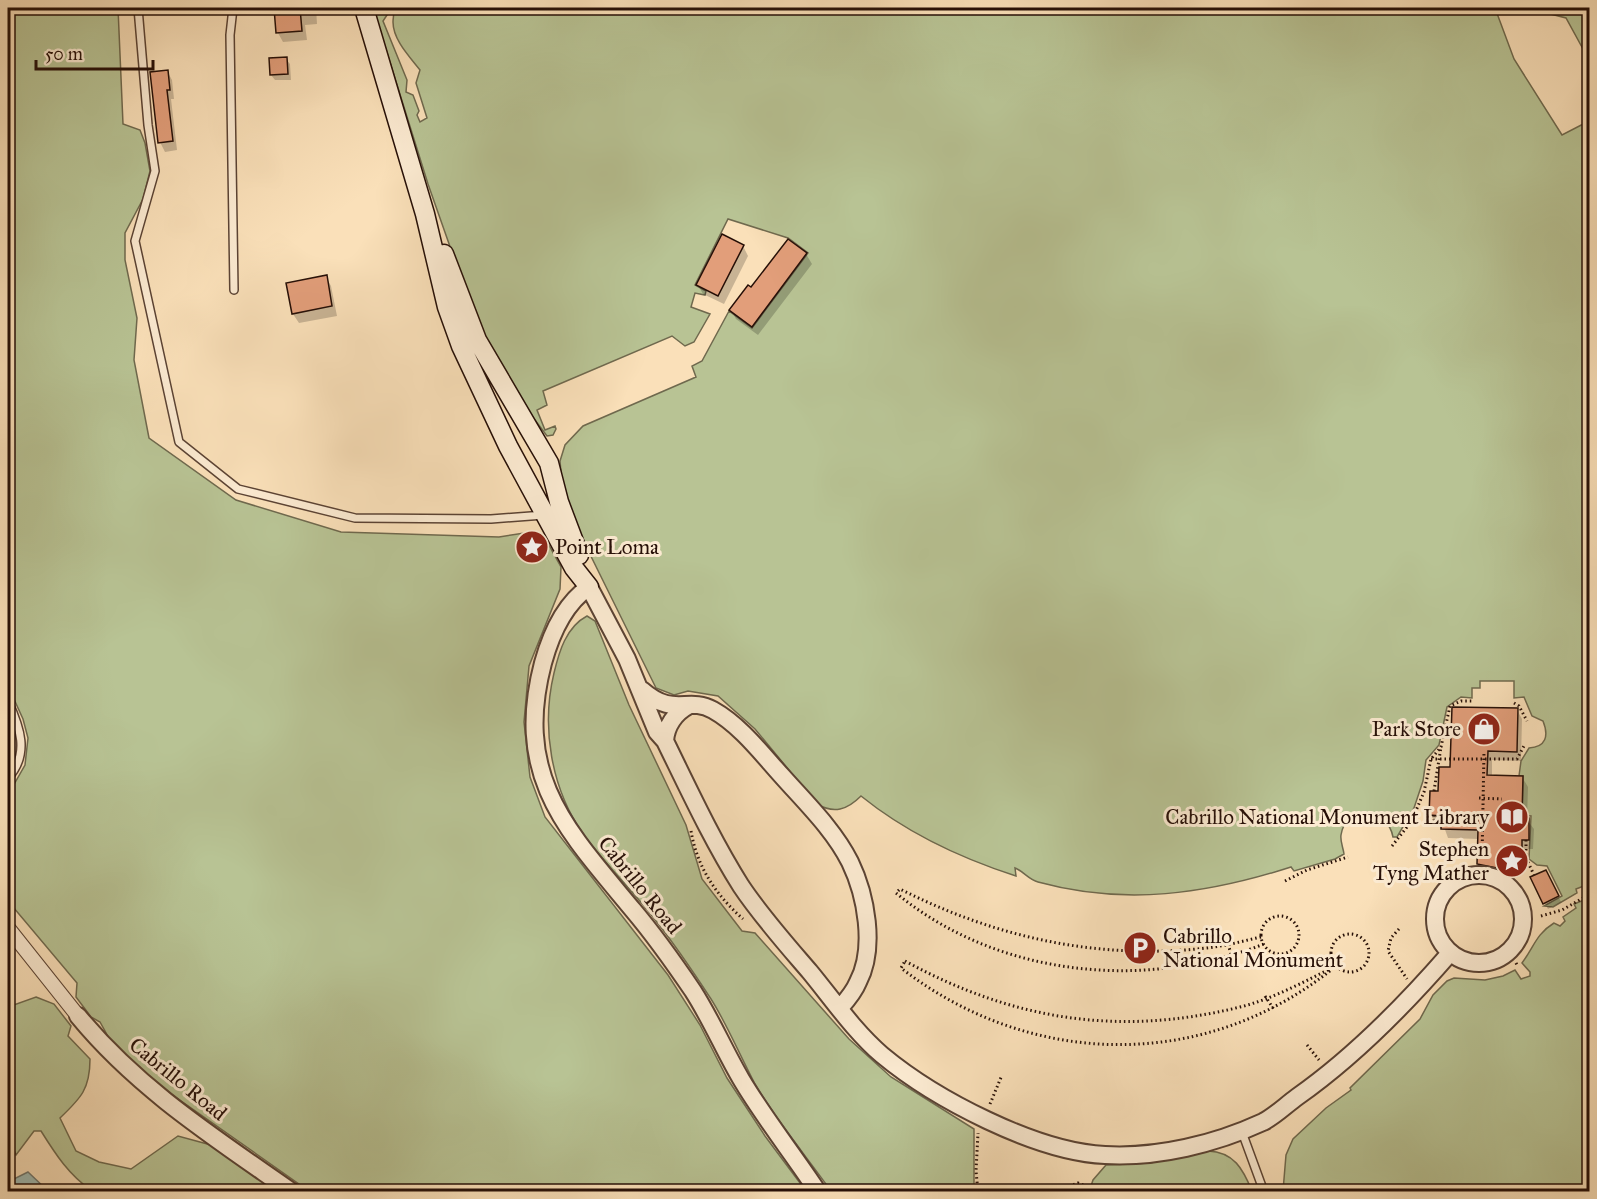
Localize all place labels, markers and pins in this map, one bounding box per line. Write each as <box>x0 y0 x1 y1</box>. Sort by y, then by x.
place icon: Point Loma <box>514 529 550 565</box>
place label: Point Loma <box>555 534 659 560</box>
shop icon: Park Store <box>1466 711 1502 747</box>
place label: Park Store <box>1372 716 1461 742</box>
library icon: Cabrillo National Monument Library <box>1494 799 1530 835</box>
place label: Cabrillo National Monument Library <box>1165 804 1490 830</box>
place label: Stephen Tyng Mather <box>1373 836 1489 886</box>
place icon: Stephen Tyng Mather <box>1494 843 1530 879</box>
place label: Cabrillo National Monument <box>1163 923 1344 973</box>
parking icon: Cabrillo National Monument <box>1122 930 1158 966</box>

